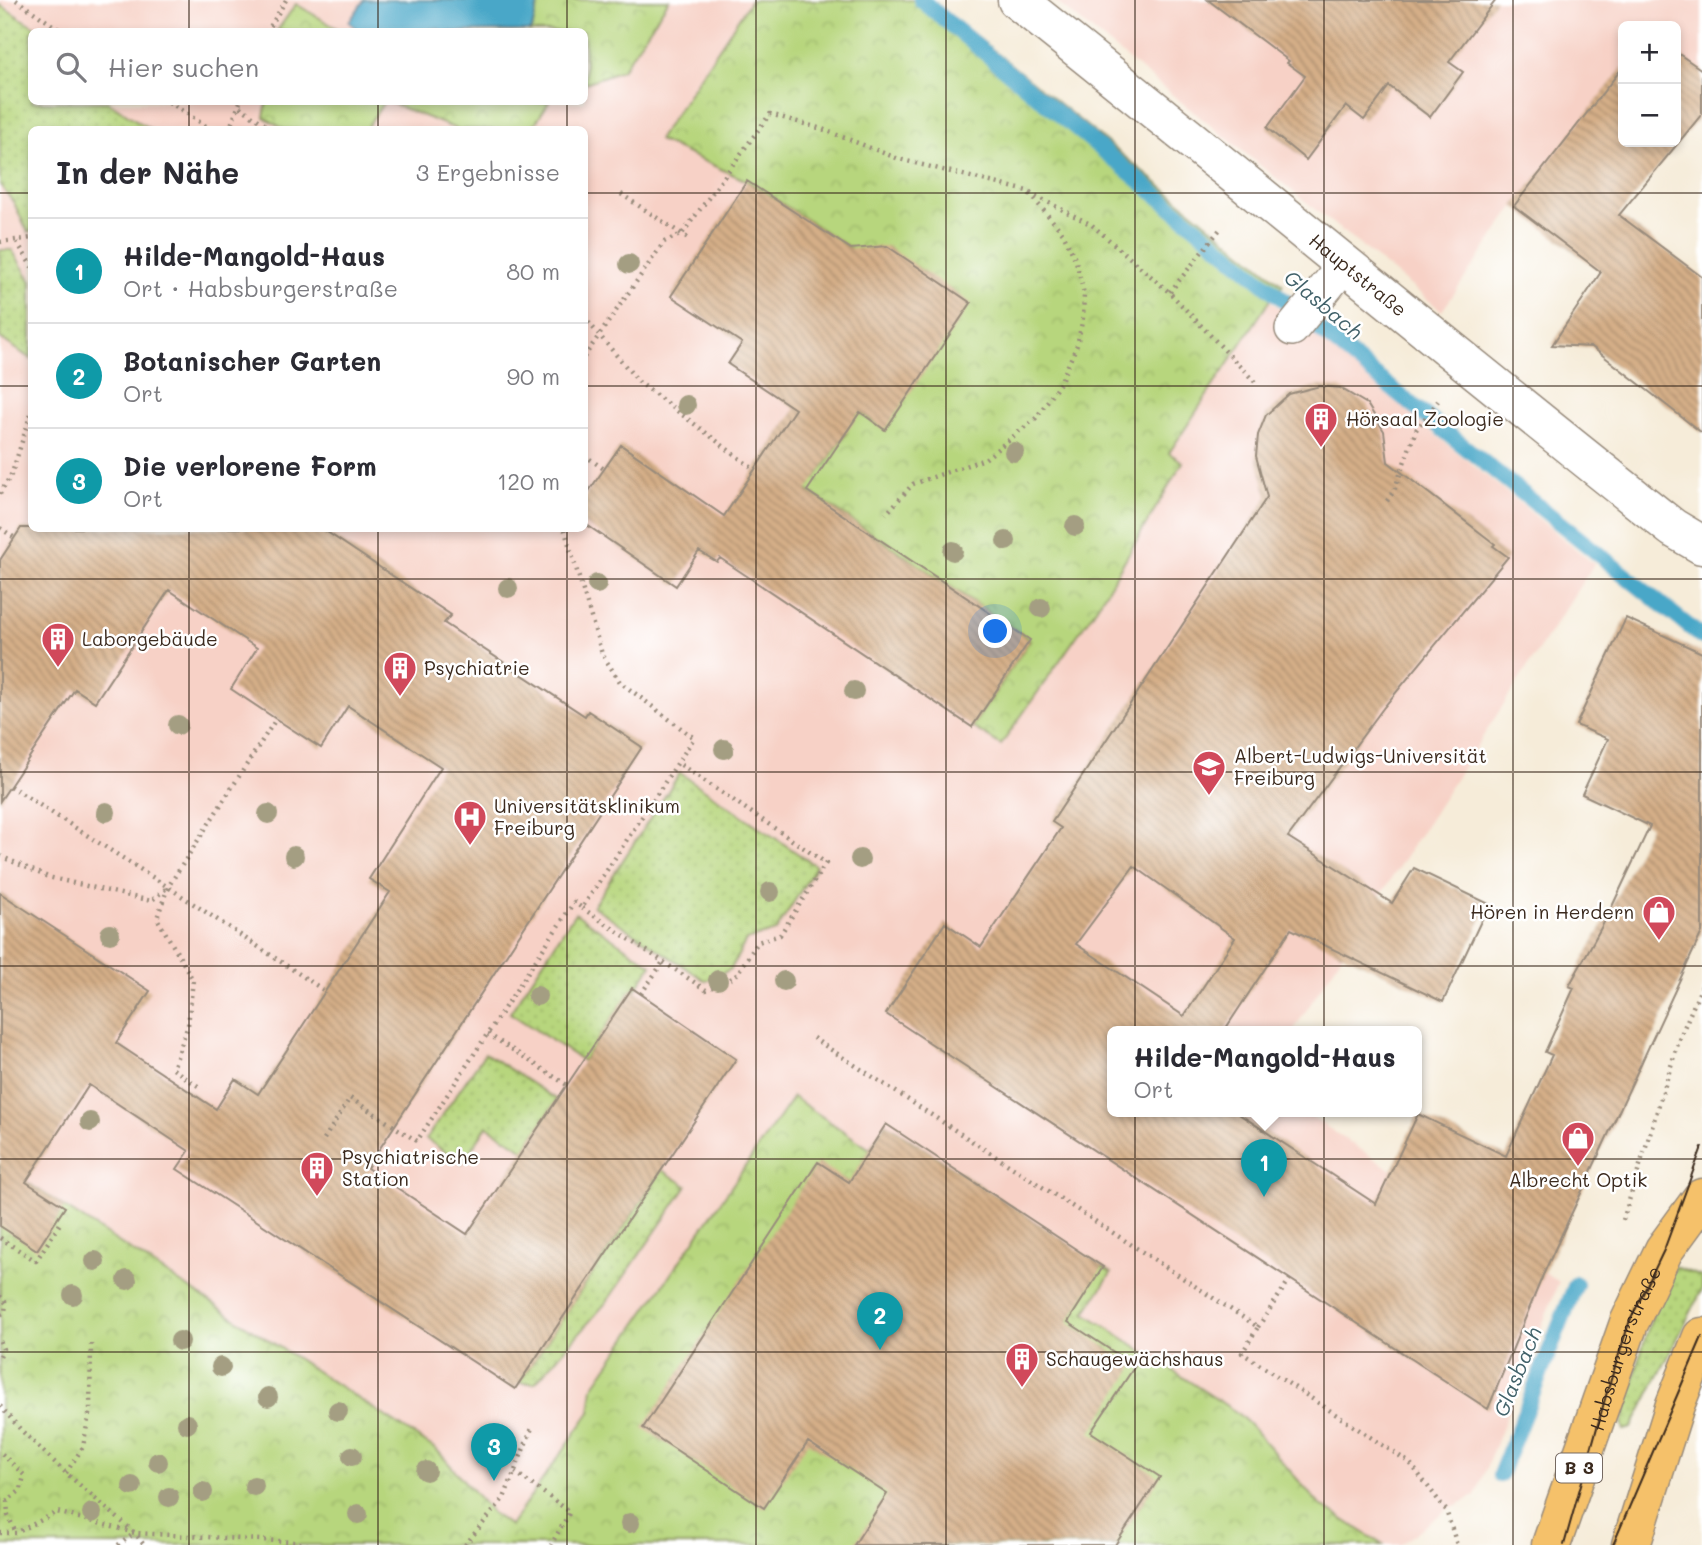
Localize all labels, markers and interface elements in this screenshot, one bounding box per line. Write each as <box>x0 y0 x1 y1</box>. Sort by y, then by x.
map controls <box>1618 21 1681 147</box>
button: + <box>1618 21 1681 84</box>
search box <box>28 28 588 105</box>
icon: search <box>52 48 90 86</box>
text: Hier suchen <box>108 50 259 84</box>
button: − <box>1618 84 1681 147</box>
text: In der Nähe <box>56 152 239 192</box>
text: 3 Ergebnisse <box>416 157 560 187</box>
street label: Hauptstraße <box>1304 227 1412 322</box>
text: Hilde-Mangold-Haus <box>123 239 385 273</box>
text: 1 <box>74 256 84 286</box>
text: 80 m <box>506 256 560 286</box>
water label: Glasbach <box>1279 263 1369 345</box>
text: Ort · Habsburgerstraße <box>123 273 398 303</box>
text: Botanischer Garten <box>123 344 381 378</box>
text: 2 <box>73 361 85 391</box>
text: 90 m <box>507 361 560 391</box>
text: Ort <box>123 378 163 408</box>
building icon: Hörsaal Zoologie <box>1302 400 1340 449</box>
place label: Hörsaal Zoologie <box>1346 406 1504 431</box>
text: Die verlorene Form <box>123 449 377 483</box>
text: 3 <box>72 466 86 496</box>
text: 120 m <box>497 466 560 496</box>
text: Ort <box>123 483 163 513</box>
your location <box>978 614 1012 648</box>
building icon: Laborgebäude <box>39 620 77 669</box>
place label: Laborgebäude <box>82 626 218 651</box>
building icon: Psychiatrie <box>381 649 419 698</box>
place label: Psychiatrie <box>424 655 530 680</box>
place label: Albert-Ludwigs-Universität Freiburg <box>1234 743 1487 790</box>
school or university icon: Albert-Ludwigs-Universität Freiburg <box>1190 748 1228 797</box>
place label: Universitätsklinikum Freiburg <box>494 793 680 840</box>
hospital icon: Universitätsklinikum Freiburg <box>451 798 489 847</box>
shop icon: Hören in Herdern <box>1640 893 1678 942</box>
place label: Hören in Herdern <box>1470 899 1634 924</box>
popup <box>1107 1026 1422 1117</box>
text: Hilde-Mangold-Haus <box>1133 1040 1396 1074</box>
text: Ort <box>1133 1074 1173 1104</box>
shop icon: Albrecht Optik <box>1559 1119 1597 1168</box>
pin: 1 <box>1241 1139 1287 1197</box>
place label: Psychiatrische Station <box>342 1144 479 1191</box>
building icon: Psychiatrische Station <box>298 1149 336 1198</box>
place label: Albrecht Optik <box>1509 1167 1647 1192</box>
street label: Habsburgerstraße <box>1584 1262 1666 1434</box>
pin: 2 <box>857 1292 903 1350</box>
water label: Glasbach <box>1486 1322 1547 1420</box>
building icon: Schaugewächshaus <box>1003 1340 1041 1389</box>
place label: Schaugewächshaus <box>1046 1346 1223 1371</box>
pin: 3 <box>471 1423 517 1481</box>
road number: B 3 <box>1556 1454 1602 1483</box>

